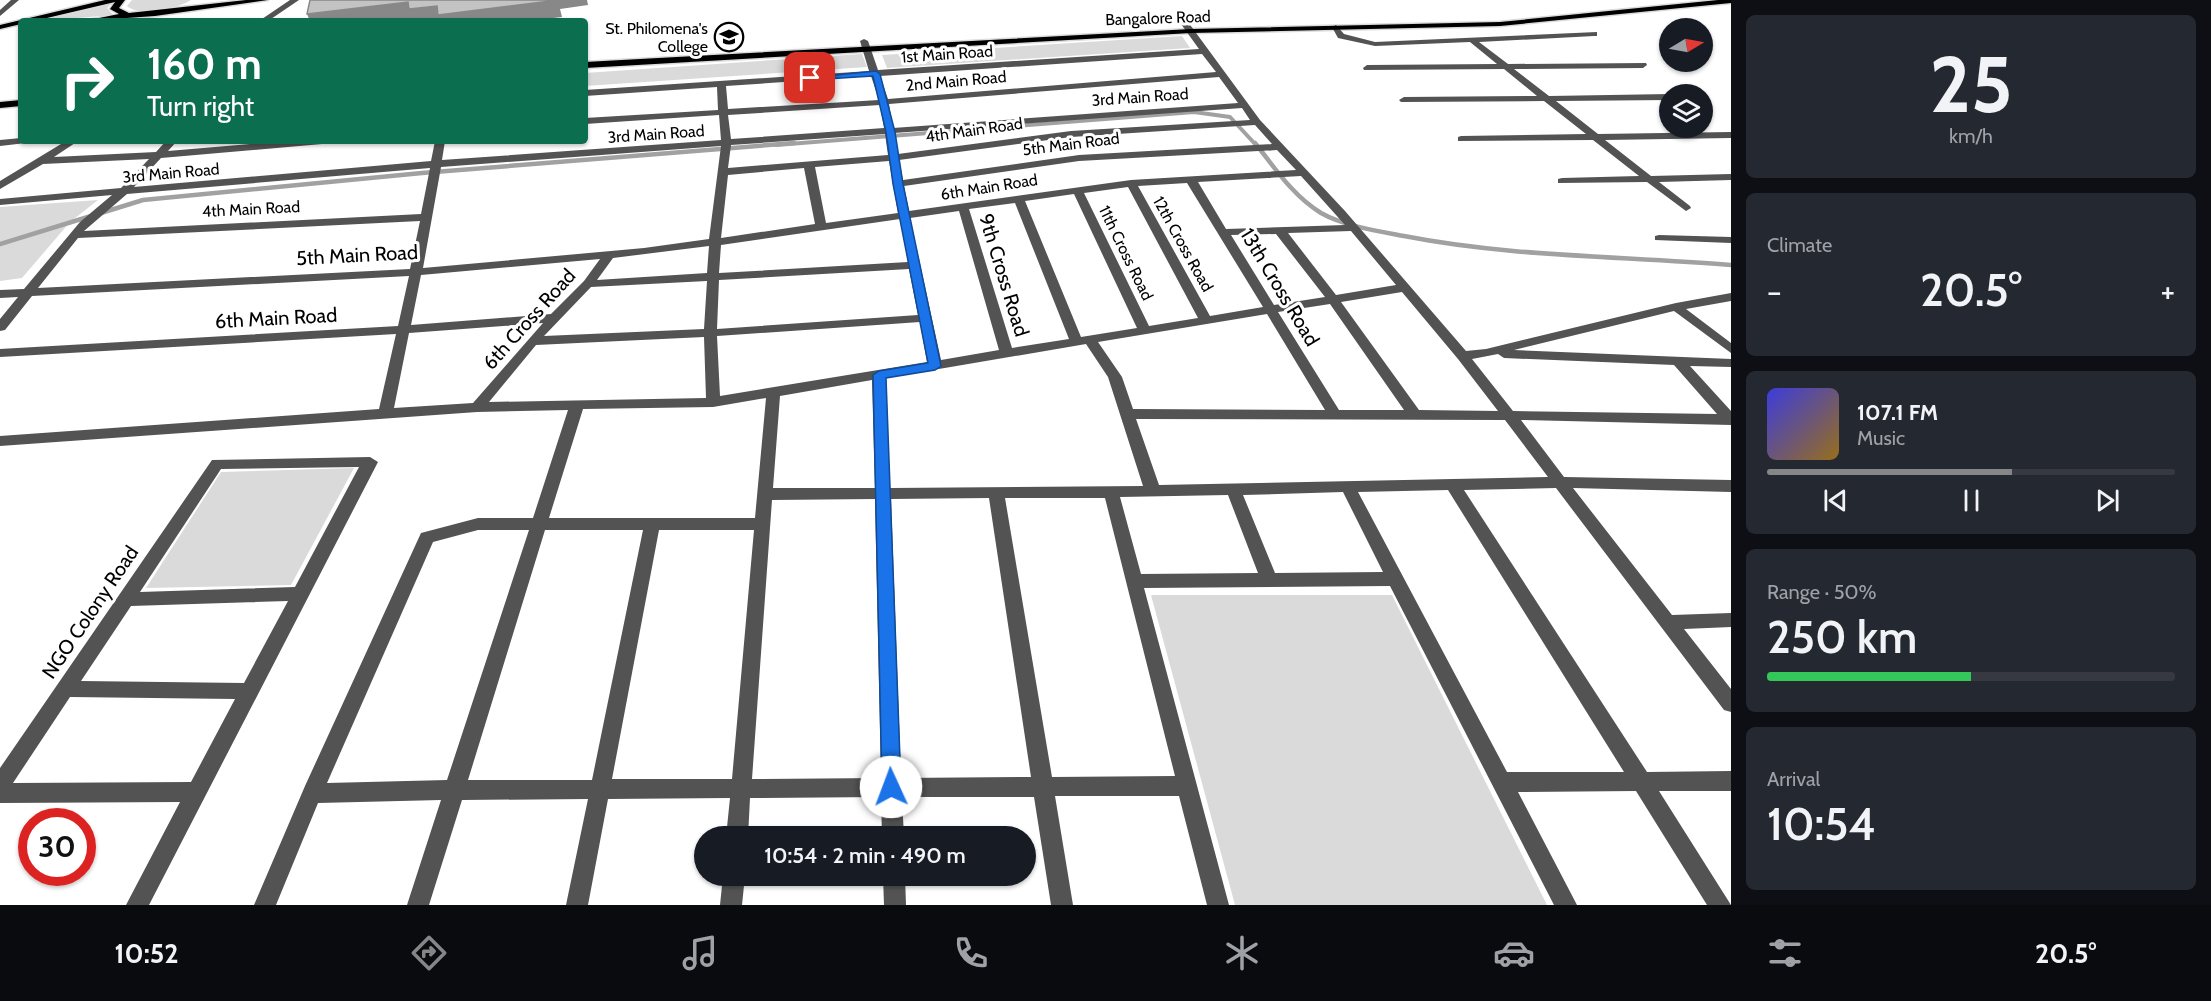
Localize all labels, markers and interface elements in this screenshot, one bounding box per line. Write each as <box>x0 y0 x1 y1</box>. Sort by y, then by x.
street label: Bangalore Road <box>1105 7 1211 29</box>
north arrow <box>1659 18 1713 72</box>
map controls <box>1659 18 1713 138</box>
place label: St. Philomena's College <box>605 19 708 56</box>
school or university icon: St. Philomena's College <box>713 21 745 53</box>
text: 25 <box>1929 37 2013 132</box>
text: 160 m <box>147 38 262 90</box>
street label: 1st Main Road <box>900 41 994 67</box>
icon: right <box>48 42 126 120</box>
pin <box>784 52 835 103</box>
icon: arrive <box>793 61 826 94</box>
street label: 2nd Main Road <box>905 67 1007 95</box>
street label: 3rd Main Road <box>1091 84 1189 110</box>
button: layers <box>1659 84 1713 138</box>
text: Turn right <box>147 90 254 123</box>
street label: 4th Main Road <box>924 114 1024 146</box>
street label: 3rd Main Road <box>607 121 705 147</box>
text: km/h <box>1949 124 1993 148</box>
street label: 5th Main Road <box>1021 129 1121 159</box>
street label: 3rd Main Road <box>122 159 220 187</box>
street label: 6th Main Road <box>939 170 1039 204</box>
street label: 12th Cross Road <box>1149 193 1217 295</box>
street label: 4th Main Road <box>201 197 301 221</box>
street label: 11th Cross Road <box>1095 203 1157 303</box>
street label: 9th Cross Road <box>974 211 1034 339</box>
street label: 13th Cross Road <box>1235 224 1325 350</box>
text: Climate <box>1767 233 1832 257</box>
street label: 5th Main Road <box>295 240 419 270</box>
text: 20.5° <box>1920 263 2022 317</box>
street label: 6th Cross Road <box>478 264 580 374</box>
text: − <box>1767 271 1782 311</box>
text: + <box>2160 271 2175 311</box>
street label: 6th Main Road <box>214 303 338 333</box>
text: 107.1 FM <box>1857 399 1938 426</box>
text: Music <box>1857 426 1905 450</box>
icon: previous <box>1819 484 1852 517</box>
icon: pause <box>1955 484 1988 517</box>
icon: next <box>2091 484 2124 517</box>
street label: NGO Colony Road <box>37 541 143 683</box>
text: Range · 50% <box>1767 580 1876 604</box>
text: 250 km <box>1767 610 1917 664</box>
position arrow <box>859 755 923 819</box>
text: Arrival <box>1767 767 1820 791</box>
text: 10:54 <box>1767 797 1876 851</box>
speed limit sign: 30 <box>18 808 96 886</box>
text: 10:54 · 2 min · 490 m <box>764 842 966 869</box>
icon: directions <box>408 932 450 974</box>
icon: music <box>679 932 721 974</box>
icon: phone <box>950 932 992 974</box>
icon: climate <box>1221 932 1263 974</box>
icon: car <box>1493 932 1535 974</box>
icon: filters <box>1764 932 1806 974</box>
text: 10:52 <box>115 937 178 970</box>
text: 20.5° <box>2035 937 2096 970</box>

